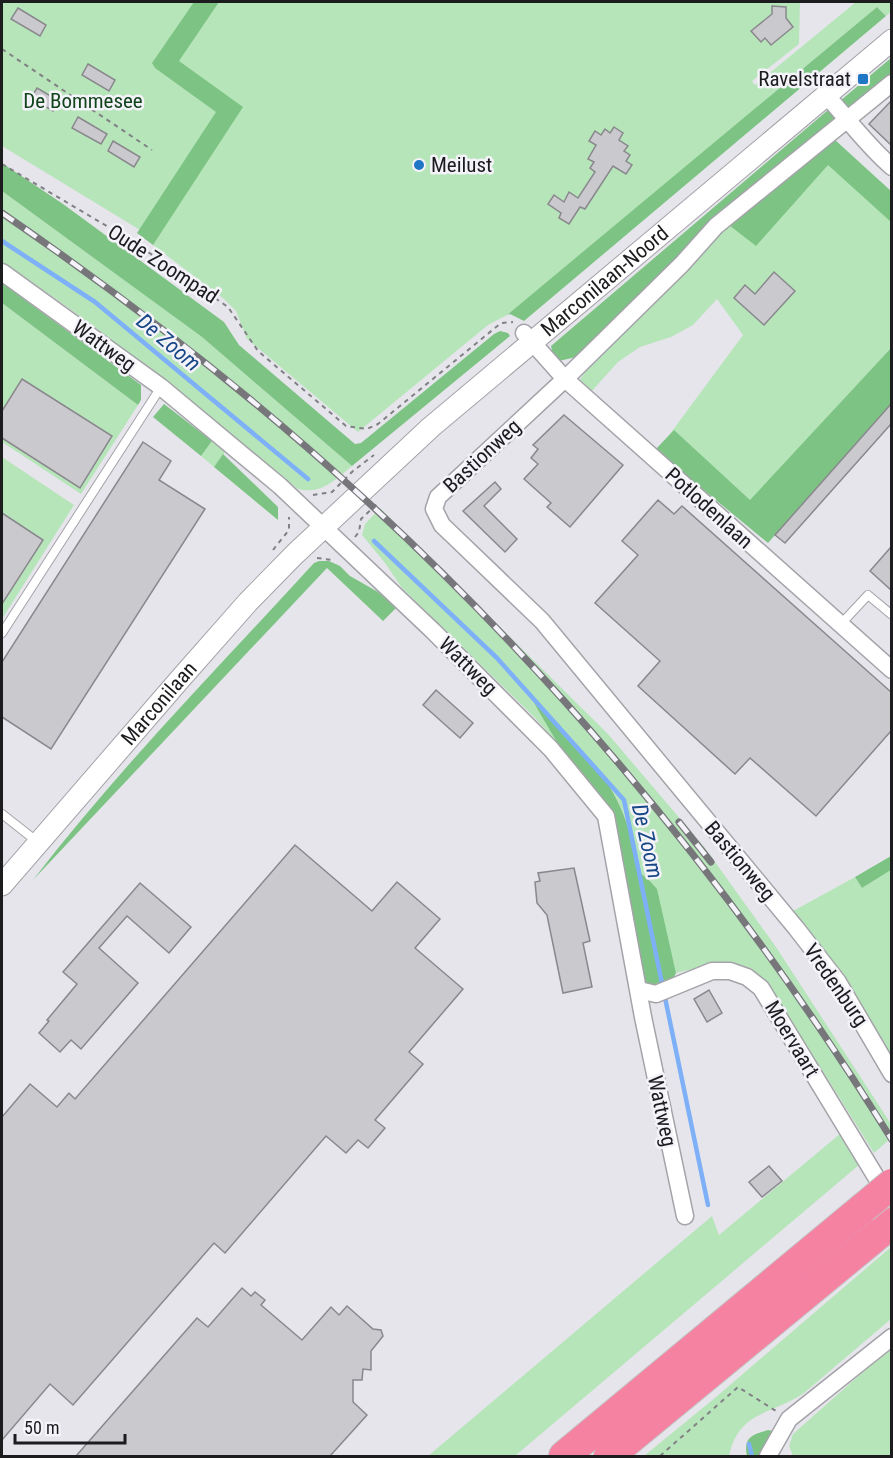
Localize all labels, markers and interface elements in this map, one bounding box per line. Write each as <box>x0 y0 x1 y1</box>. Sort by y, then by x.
place label: Ravelstraat <box>758 67 851 91</box>
marker: Ravelstraat <box>856 72 870 86</box>
park label: De Bommesee <box>23 89 143 113</box>
place label: Meilust <box>431 153 492 177</box>
marker: Meilust <box>412 158 426 172</box>
street label: Oude Zoompad <box>103 220 223 308</box>
street label: Marconilaan-Noord <box>536 221 673 341</box>
water label: De Zoom <box>132 309 206 376</box>
street label: Wattweg <box>68 315 140 377</box>
street label: Bastionweg <box>438 414 526 498</box>
street label: Potlodenlaan <box>660 463 758 553</box>
street label: Wattweg <box>434 632 502 700</box>
street label: Marconilaan <box>116 657 202 750</box>
water label: De Zoom <box>627 801 668 881</box>
street label: Bastionweg <box>700 816 780 906</box>
street label: Vredenburg <box>799 939 873 1031</box>
street label: Moervaart <box>760 996 824 1082</box>
street label: Wattweg <box>643 1073 681 1149</box>
scale bar <box>15 1407 124 1445</box>
text: 50 m <box>24 1417 59 1438</box>

